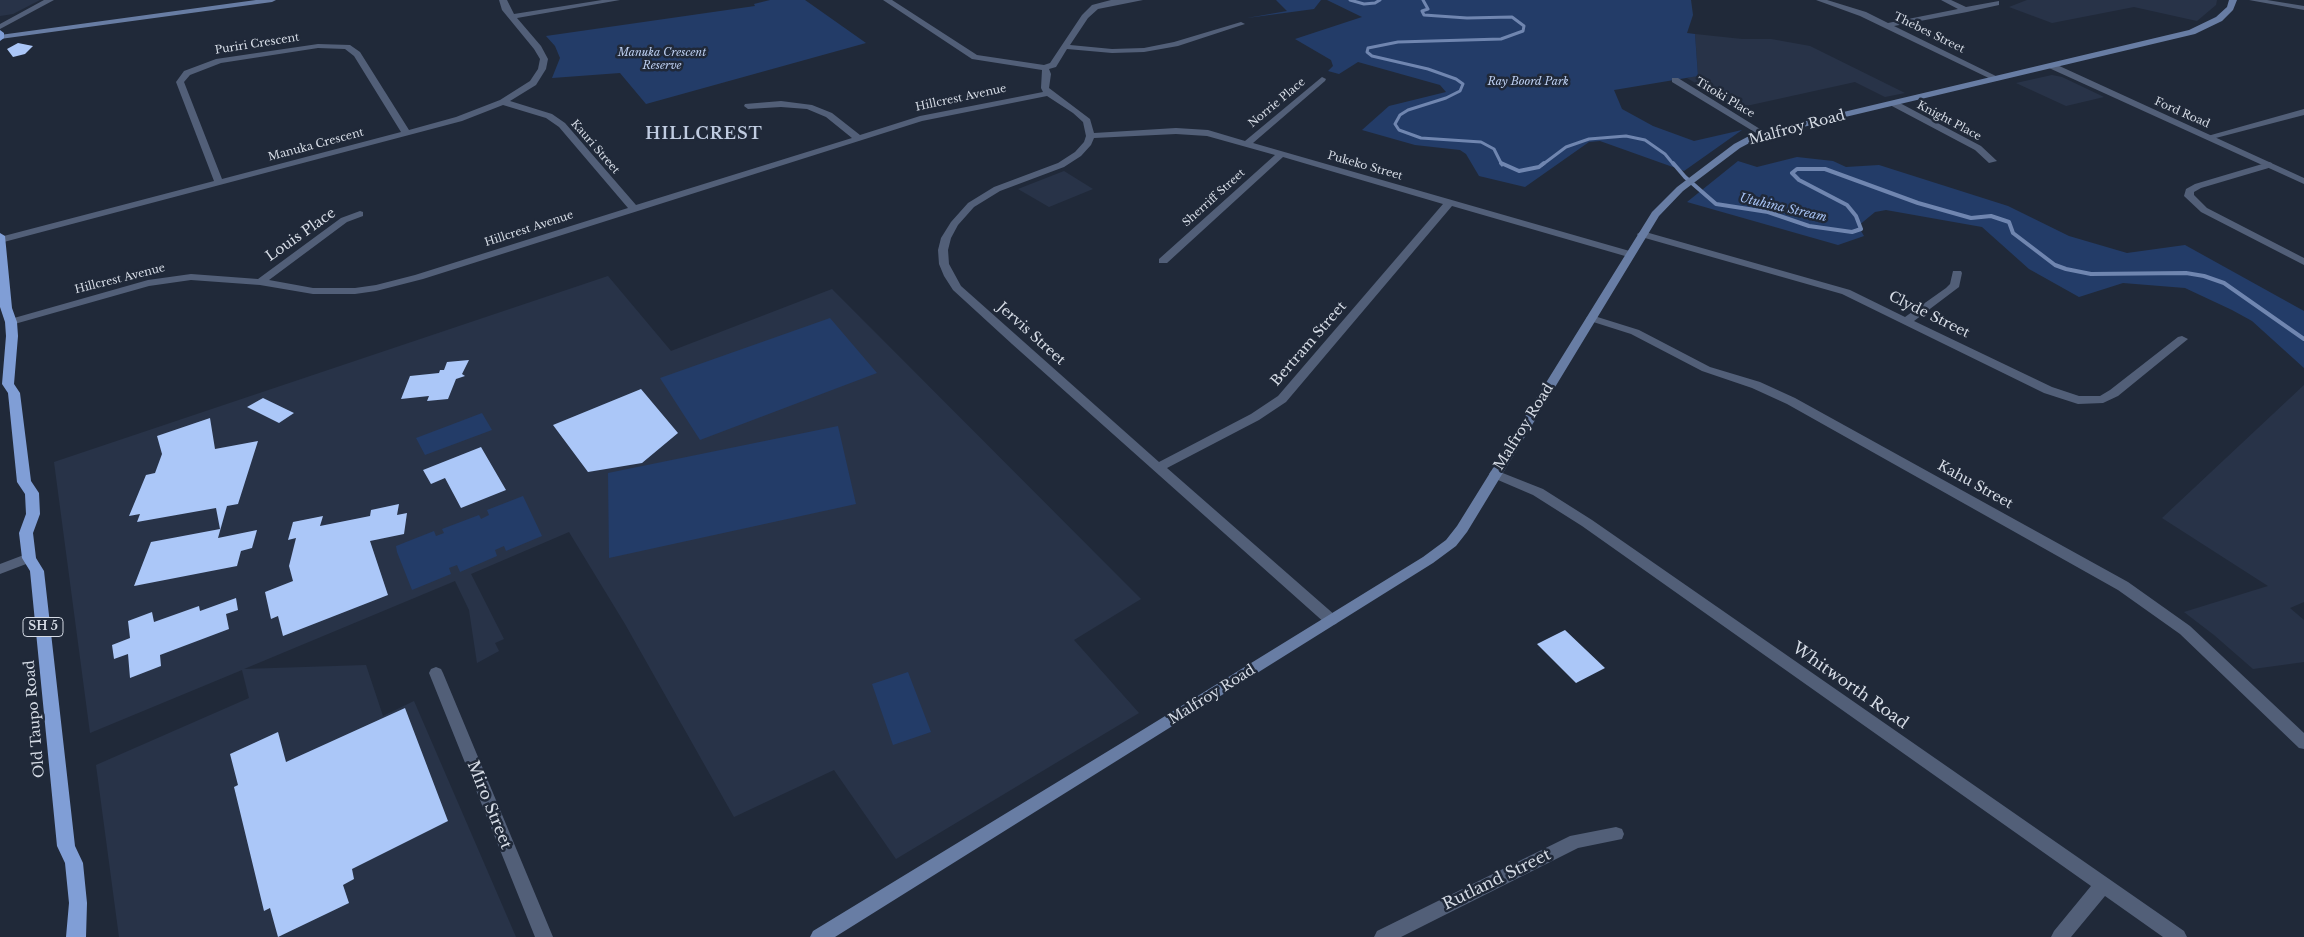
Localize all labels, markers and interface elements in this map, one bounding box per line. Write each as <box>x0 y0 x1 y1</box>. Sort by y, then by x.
street label: Thebes Street <box>1891 10 1967 56</box>
street label: Puriri Crescent <box>214 31 300 57</box>
park label: Manuka Crescent Reserve <box>618 46 706 72</box>
street label: Norrie Place <box>1246 75 1308 131</box>
park label: Ray Boord Park <box>1487 75 1569 89</box>
street label: Titoki Place <box>1693 75 1757 121</box>
street label: Hillcrest Avenue <box>914 82 1008 114</box>
street label: Ford Road <box>2152 95 2212 131</box>
street label: Knight Place <box>1915 99 1983 143</box>
street label: Malfroy Road <box>1747 107 1847 149</box>
street label: Kauri Street <box>568 117 622 177</box>
district label: HILLCREST <box>644 124 764 144</box>
street label: Manuka Crescent <box>267 126 365 164</box>
street label: Pukeko Street <box>1326 149 1404 183</box>
street label: Sherriff Street <box>1180 167 1248 229</box>
water label: Utuhina Stream <box>1738 191 1828 225</box>
street label: Louis Place <box>263 205 339 265</box>
street label: Hillcrest Avenue <box>483 208 575 250</box>
street label: Hillcrest Avenue <box>73 261 167 297</box>
street label: Clyde Street <box>1886 288 1972 342</box>
street label: Bertram Street <box>1268 298 1350 390</box>
street label: Jervis Street <box>994 299 1068 369</box>
street label: Malfroy Road <box>1491 381 1557 473</box>
street label: Kahu Street <box>1934 457 2016 513</box>
road number: SH 5 <box>23 618 63 636</box>
street label: Whitworth Road <box>1788 639 1912 733</box>
street label: Old Taupo Road <box>21 660 49 778</box>
street label: Malfroy Road <box>1166 662 1258 728</box>
street label: Miro Street <box>463 758 515 852</box>
street label: Rutland Street <box>1440 846 1554 914</box>

